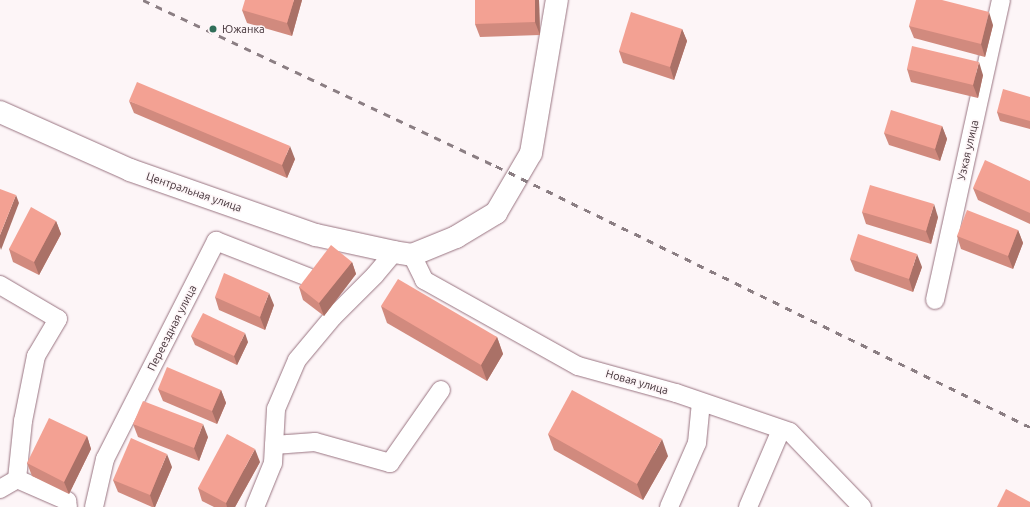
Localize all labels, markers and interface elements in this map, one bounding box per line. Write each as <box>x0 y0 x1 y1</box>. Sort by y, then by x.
place label: Южанка <box>222 22 265 36</box>
marker: Южанка <box>207 23 219 35</box>
street label: Узкая улица <box>955 119 981 181</box>
street label: Центральная улица <box>145 169 243 215</box>
street label: Переездная улица <box>145 283 199 373</box>
street label: Новая улица <box>604 367 670 397</box>

